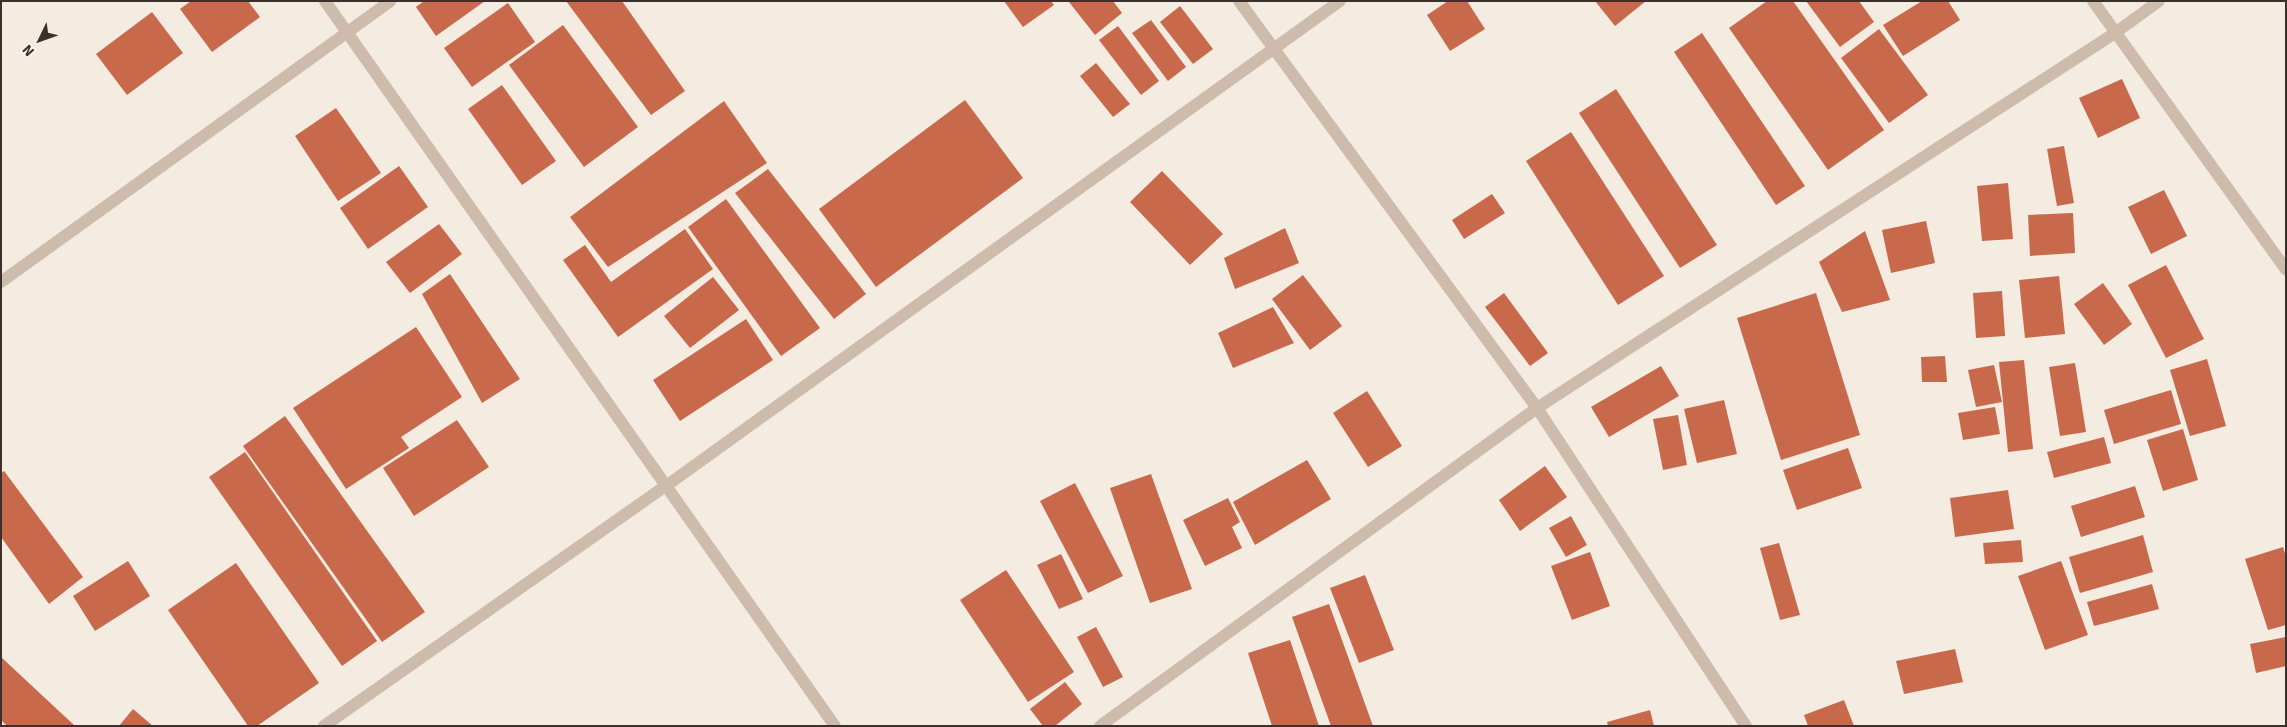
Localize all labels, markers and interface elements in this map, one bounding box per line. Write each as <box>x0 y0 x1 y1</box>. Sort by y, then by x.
north arrow <box>15 15 65 65</box>
text: N <box>19 41 38 60</box>

